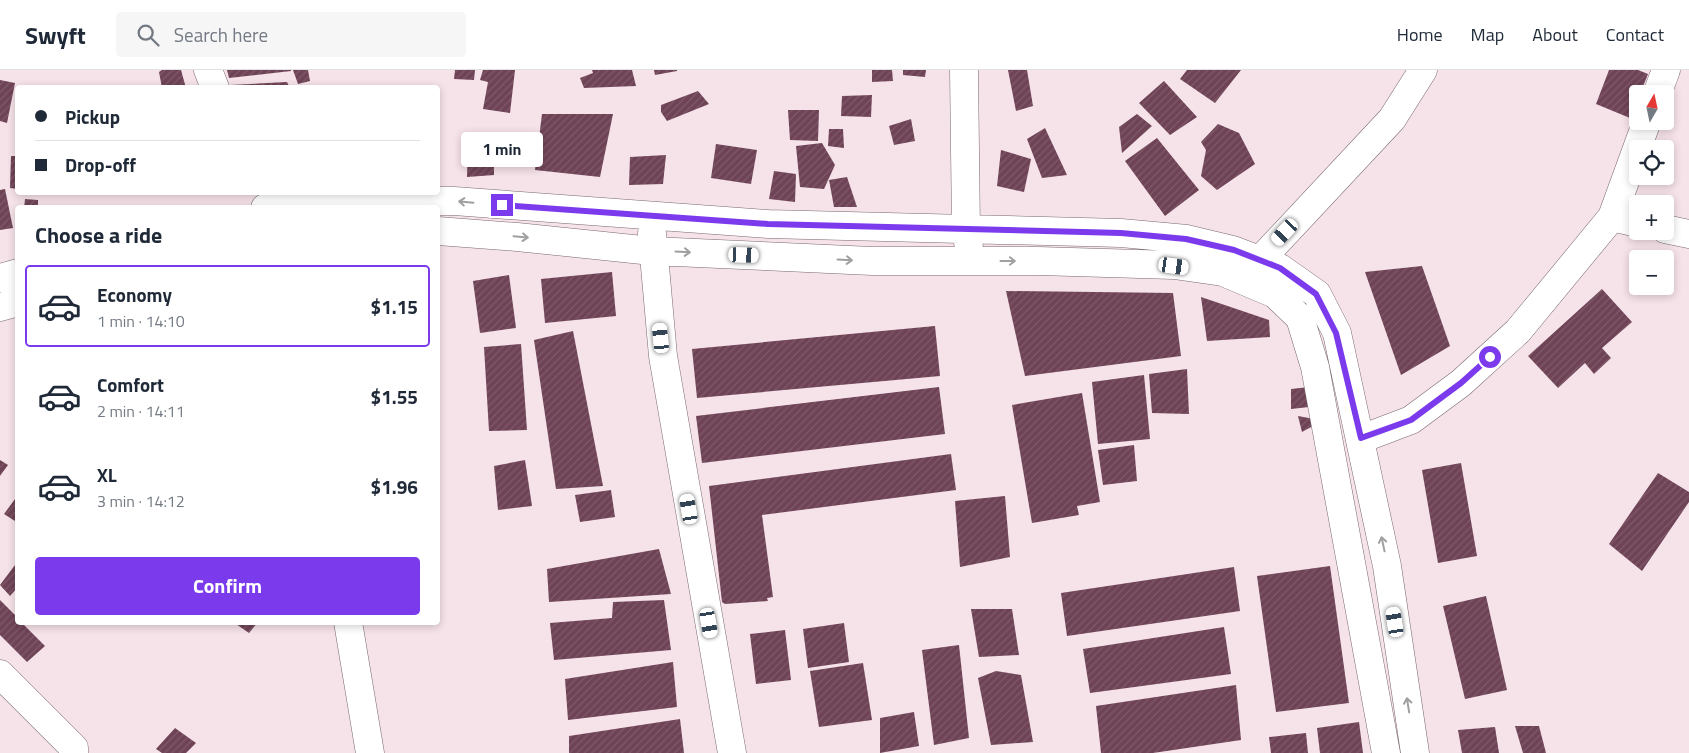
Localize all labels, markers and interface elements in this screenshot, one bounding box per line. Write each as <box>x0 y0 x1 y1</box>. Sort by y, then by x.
search box <box>116 12 466 57</box>
text: Swyft <box>25 17 86 53</box>
text: Search here <box>174 20 268 49</box>
icon: search <box>134 21 162 49</box>
text: Home <box>1397 21 1443 48</box>
text: Map <box>1471 21 1504 48</box>
text: About <box>1532 21 1578 48</box>
text: Contact <box>1606 21 1664 48</box>
north arrow <box>1629 85 1674 130</box>
map controls <box>1629 85 1674 295</box>
text: Pickup <box>65 102 120 131</box>
callout: 1 min <box>461 132 543 168</box>
text: 1 min <box>483 137 521 161</box>
button: locate <box>1629 140 1674 185</box>
text: Drop-off <box>65 150 136 179</box>
route end <box>491 194 513 216</box>
button: + <box>1629 195 1674 240</box>
one-way arrow <box>458 197 474 206</box>
car <box>1269 216 1300 248</box>
text: Choose a ride <box>35 218 162 252</box>
one-way arrow <box>513 232 529 242</box>
car <box>728 247 759 263</box>
one-way arrow <box>675 248 691 257</box>
button: − <box>1629 250 1674 295</box>
one-way arrow <box>837 255 853 264</box>
one-way arrow <box>999 256 1015 266</box>
car <box>1158 256 1189 276</box>
text: Economy <box>97 280 172 309</box>
icon: car <box>37 284 82 329</box>
text: $1.15 <box>371 292 418 321</box>
text: 1 min · 14:10 <box>97 309 185 333</box>
car <box>651 322 670 354</box>
route start <box>1479 346 1501 368</box>
text: Comfort <box>97 370 164 399</box>
icon: car <box>37 374 82 419</box>
text: $1.55 <box>371 382 418 411</box>
text: 2 min · 14:11 <box>97 399 185 423</box>
text: XL <box>97 460 117 489</box>
icon: car <box>37 464 82 509</box>
text: $1.96 <box>371 472 418 501</box>
text: 3 min · 14:12 <box>97 489 185 513</box>
car <box>679 493 698 525</box>
one-way arrow <box>1377 537 1387 553</box>
button: Confirm <box>35 557 420 615</box>
car <box>1385 606 1404 638</box>
car <box>699 607 718 639</box>
one-way arrow <box>1403 697 1413 713</box>

